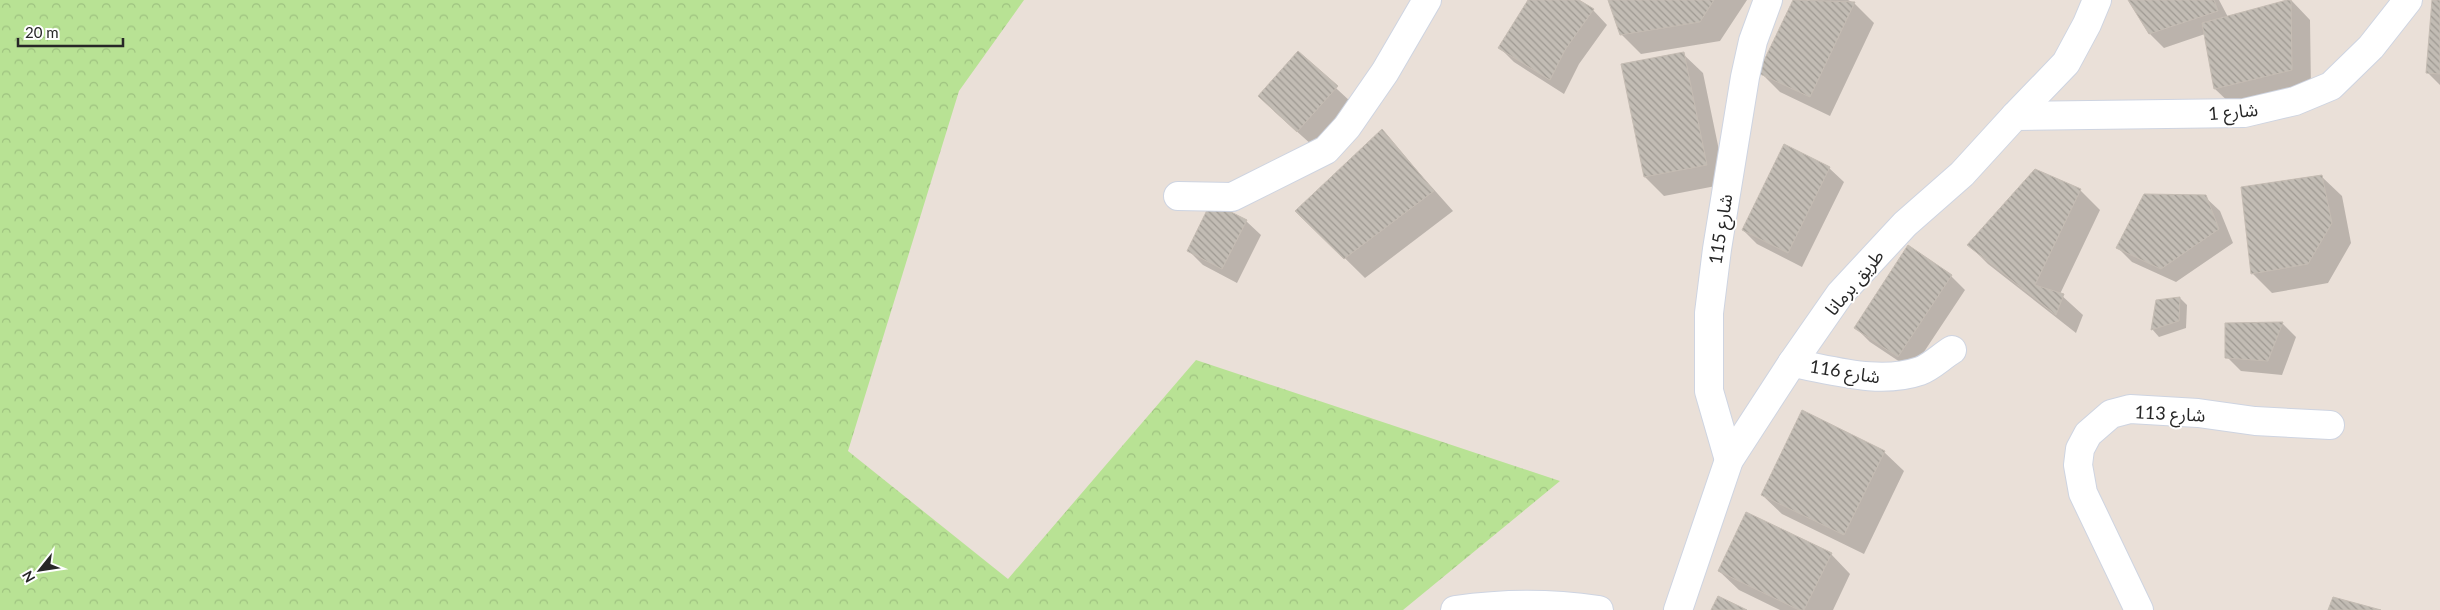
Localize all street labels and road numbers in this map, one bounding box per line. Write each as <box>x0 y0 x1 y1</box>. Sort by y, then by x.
street label: شارع 1 <box>2207 98 2259 128</box>
street label: شارع 115 <box>1704 192 1740 266</box>
street label: طريق برمانا <box>1820 245 1889 320</box>
street label: شارع 116 <box>1808 355 1882 391</box>
street label: شارع 113 <box>2134 400 2206 430</box>

